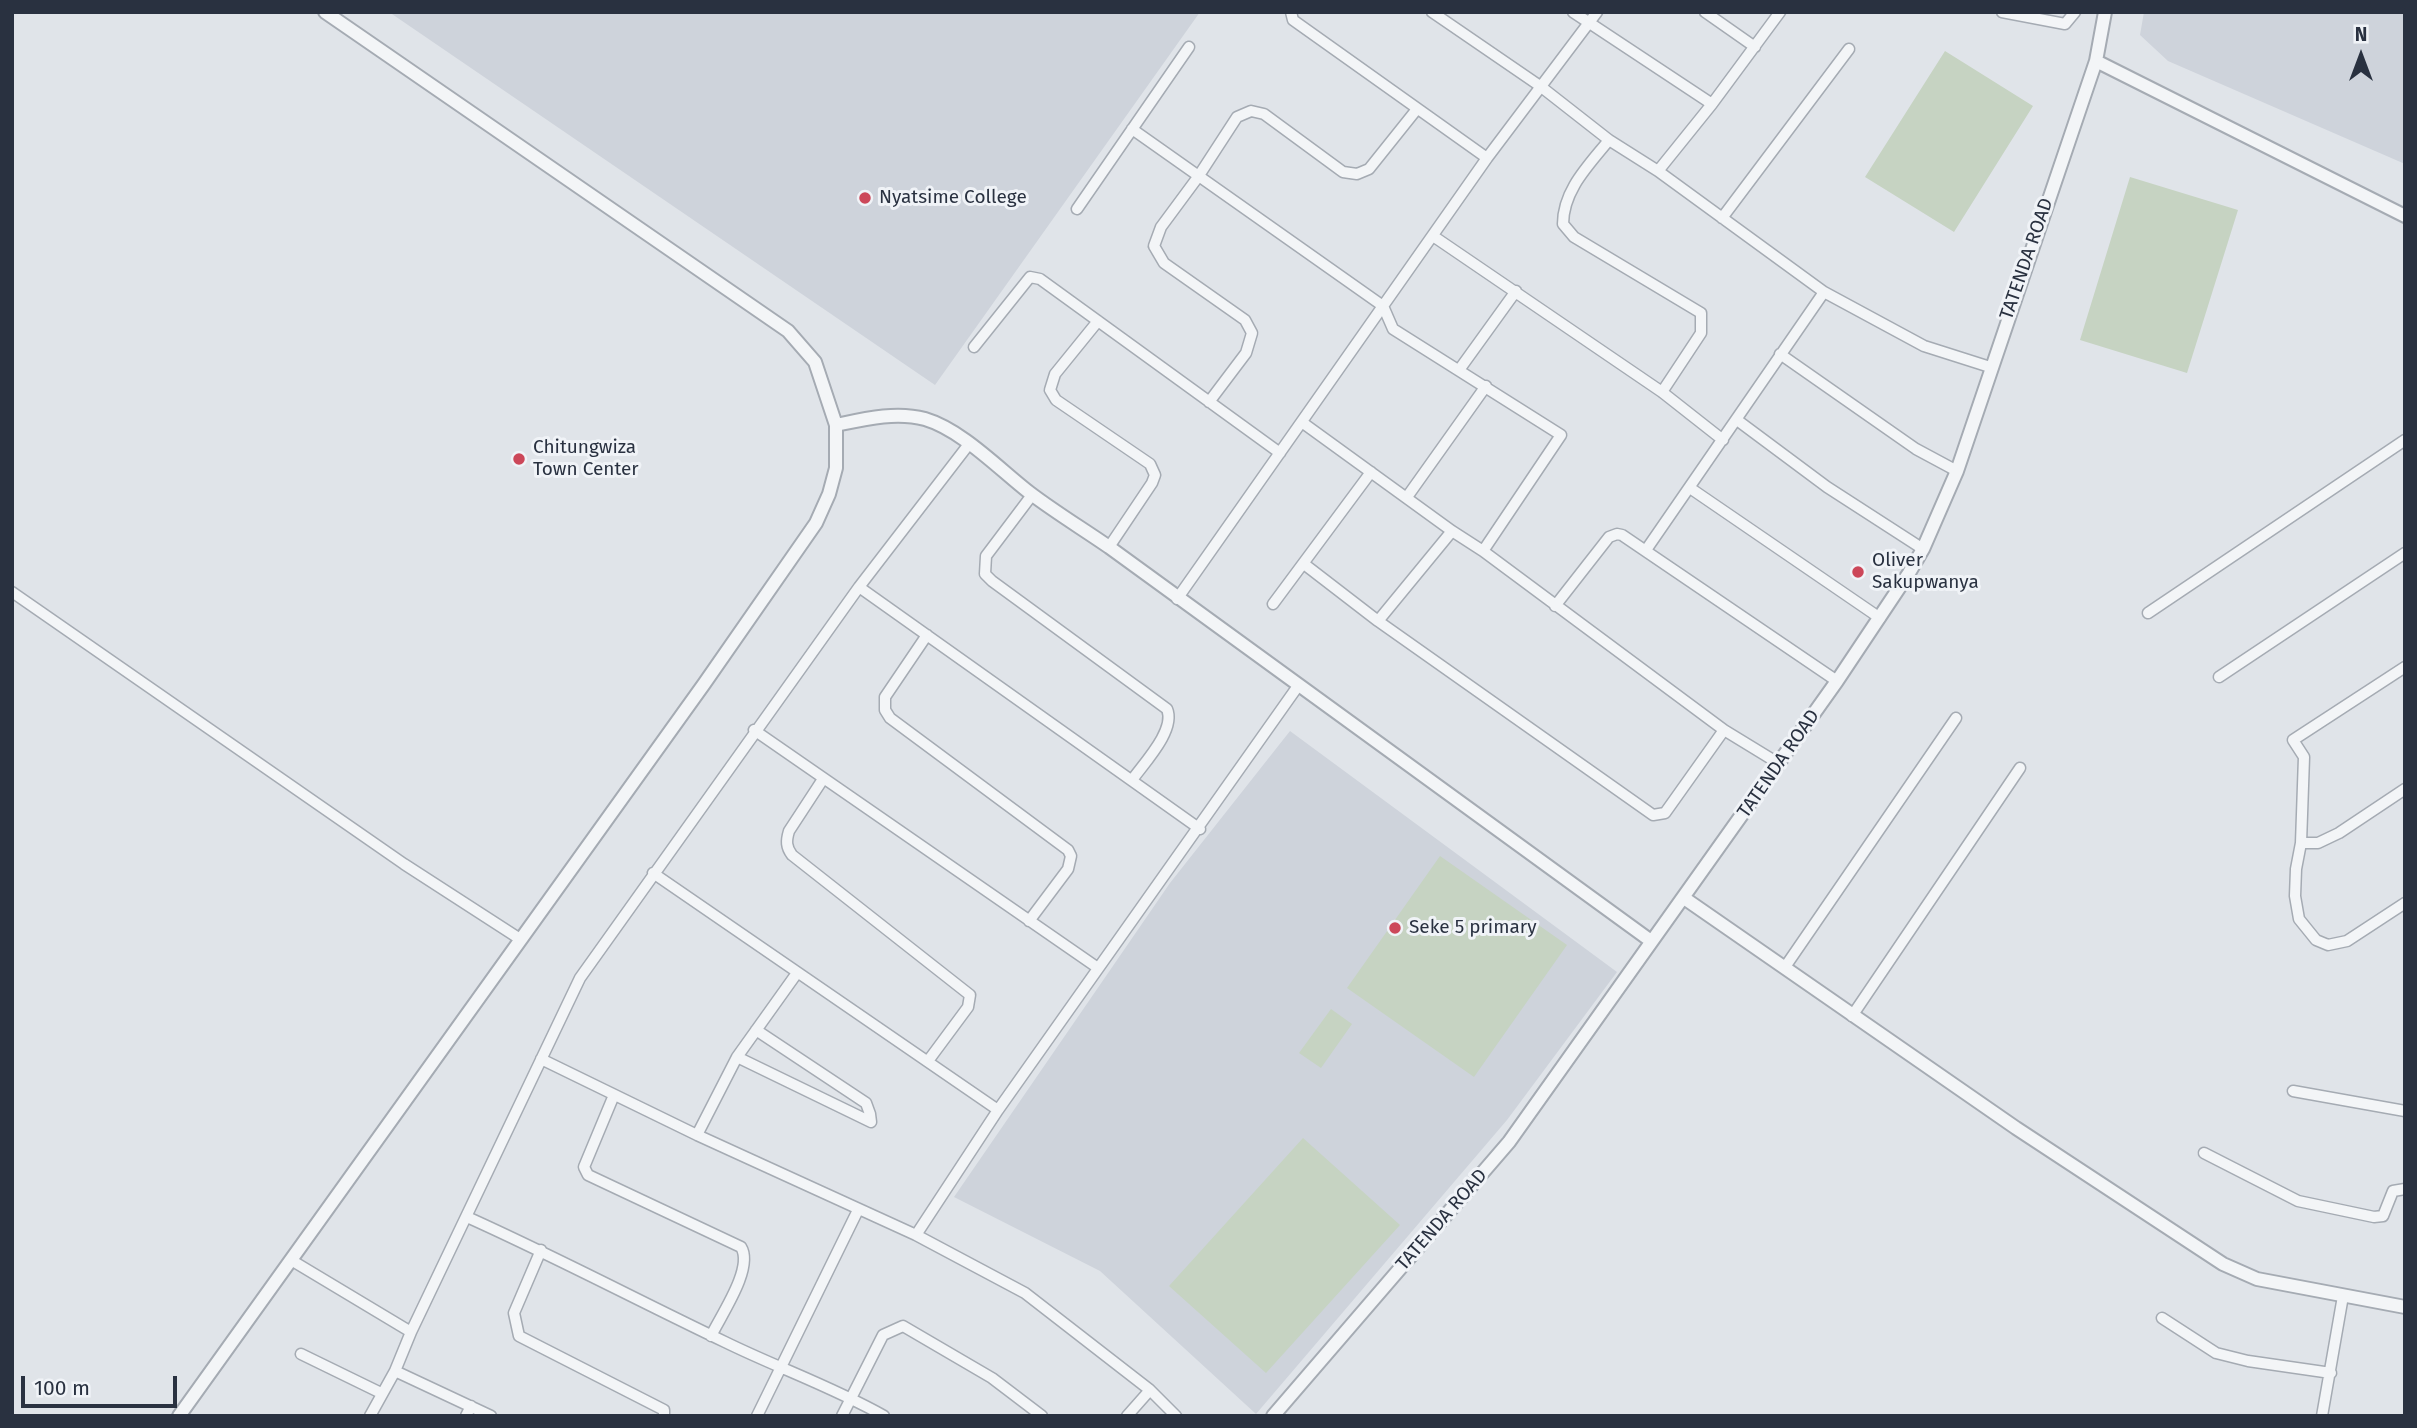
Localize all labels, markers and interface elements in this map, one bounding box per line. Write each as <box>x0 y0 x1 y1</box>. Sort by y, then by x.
north arrow <box>2326 21 2396 91</box>
text: N <box>2355 23 2367 46</box>
place label: Nyatsime College <box>879 187 1027 209</box>
marker: Nyatsime College <box>857 190 873 206</box>
street label: TATENDA ROAD <box>1996 195 2058 323</box>
place label: Chitungwiza Town Center <box>533 437 639 481</box>
marker: Chitungwiza Town Center <box>511 451 527 467</box>
place label: Oliver Sakupwanya <box>1872 550 1979 594</box>
marker: Oliver Sakupwanya <box>1850 564 1866 580</box>
street label: TATENDA ROAD <box>1733 705 1825 823</box>
place label: Seke 5 primary <box>1409 917 1536 939</box>
marker: Seke 5 primary <box>1387 920 1403 936</box>
street label: TATENDA ROAD <box>1392 1165 1492 1275</box>
scale bar <box>24 1362 180 1406</box>
text: 100 m <box>34 1375 90 1401</box>

